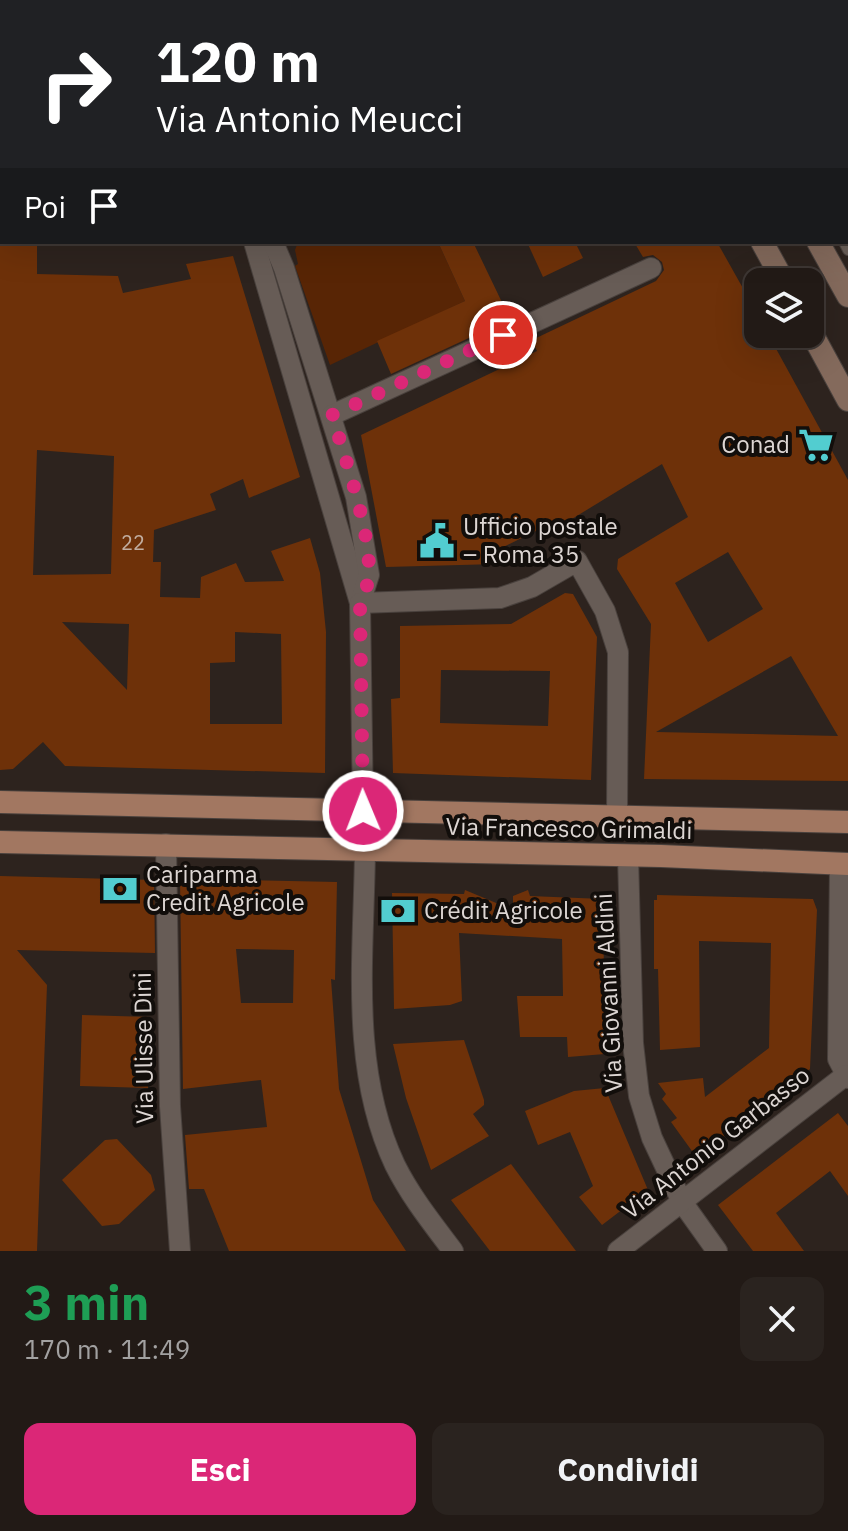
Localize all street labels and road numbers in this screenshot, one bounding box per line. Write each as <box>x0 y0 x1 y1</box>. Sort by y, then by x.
street label: Via Francesco Grimaldi <box>445 810 693 846</box>
street label: Via Giovanni Aldini <box>587 892 629 1094</box>
street label: Via Ulisse Dini <box>126 972 160 1124</box>
street label: Via Antonio Garbasso <box>615 1059 816 1226</box>

